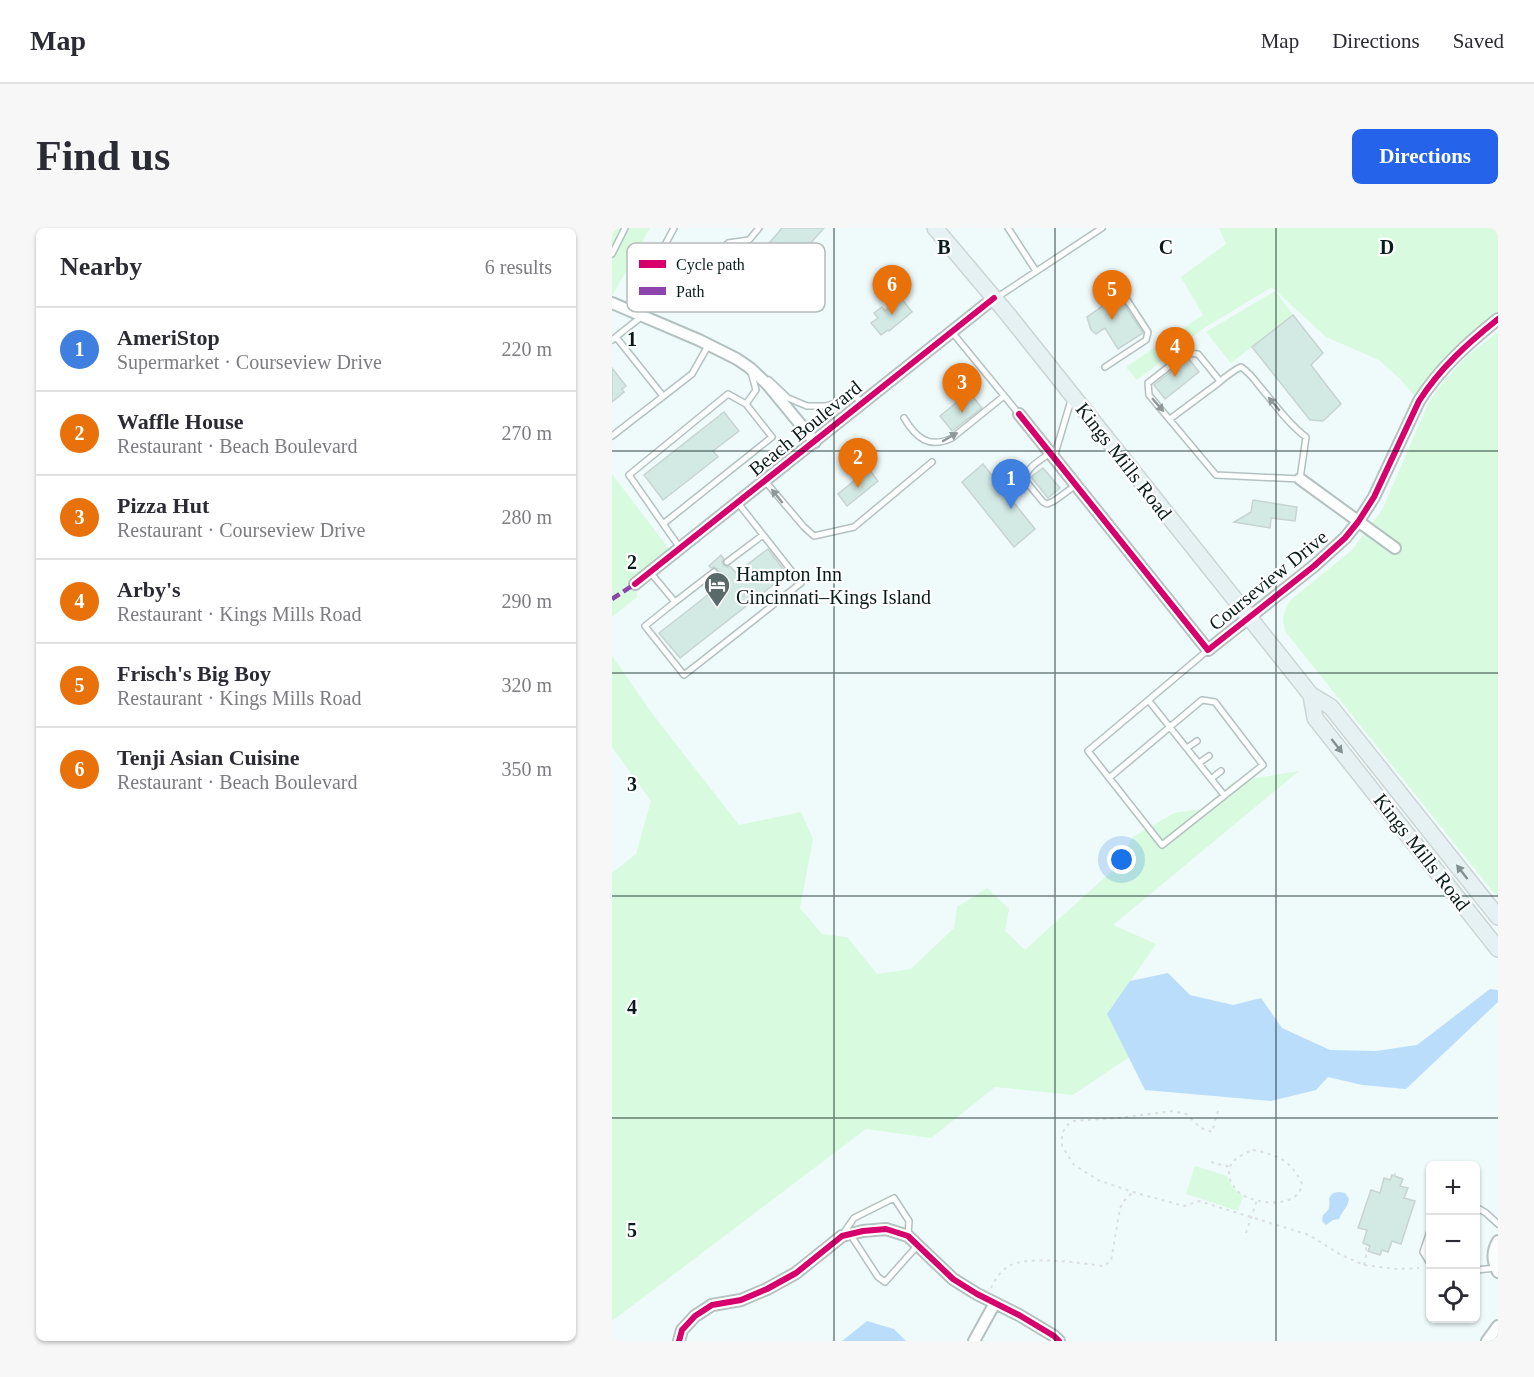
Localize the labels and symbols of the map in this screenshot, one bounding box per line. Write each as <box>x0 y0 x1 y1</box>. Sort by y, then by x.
text: B <box>937 236 951 258</box>
text: C <box>1159 236 1173 258</box>
text: D <box>1380 236 1394 258</box>
legend <box>627 243 825 312</box>
text: Cycle path <box>676 256 745 274</box>
pin: 6 <box>872 266 912 315</box>
pin: 5 <box>1092 270 1132 320</box>
text: Path <box>676 283 704 300</box>
text: 1 <box>627 328 637 350</box>
pin: 4 <box>1156 328 1194 377</box>
pin: 3 <box>942 364 982 413</box>
street label: Beach Boulevard <box>744 376 866 480</box>
one-way arrow <box>1268 396 1281 412</box>
one-way arrow <box>1151 397 1164 412</box>
street label: Kings Mills Road <box>1071 398 1176 524</box>
one-way arrow <box>942 432 959 442</box>
pin: 2 <box>838 438 878 488</box>
pin: 1 <box>992 460 1030 509</box>
one-way arrow <box>771 488 784 504</box>
street label: Courseview Drive <box>1204 525 1332 635</box>
text: 2 <box>627 551 637 573</box>
place label: Hampton Inn Cincinnati–Kings Island <box>736 563 931 609</box>
hotel icon: Hampton Inn Cincinnati–Kings Island <box>702 570 732 608</box>
one-way arrow <box>1331 738 1343 753</box>
text: 3 <box>627 773 637 795</box>
street label: Kings Mills Road <box>1369 789 1474 915</box>
your location <box>1107 845 1136 874</box>
one-way arrow <box>1456 864 1468 879</box>
text: 4 <box>627 996 637 1018</box>
text: 5 <box>627 1219 637 1241</box>

